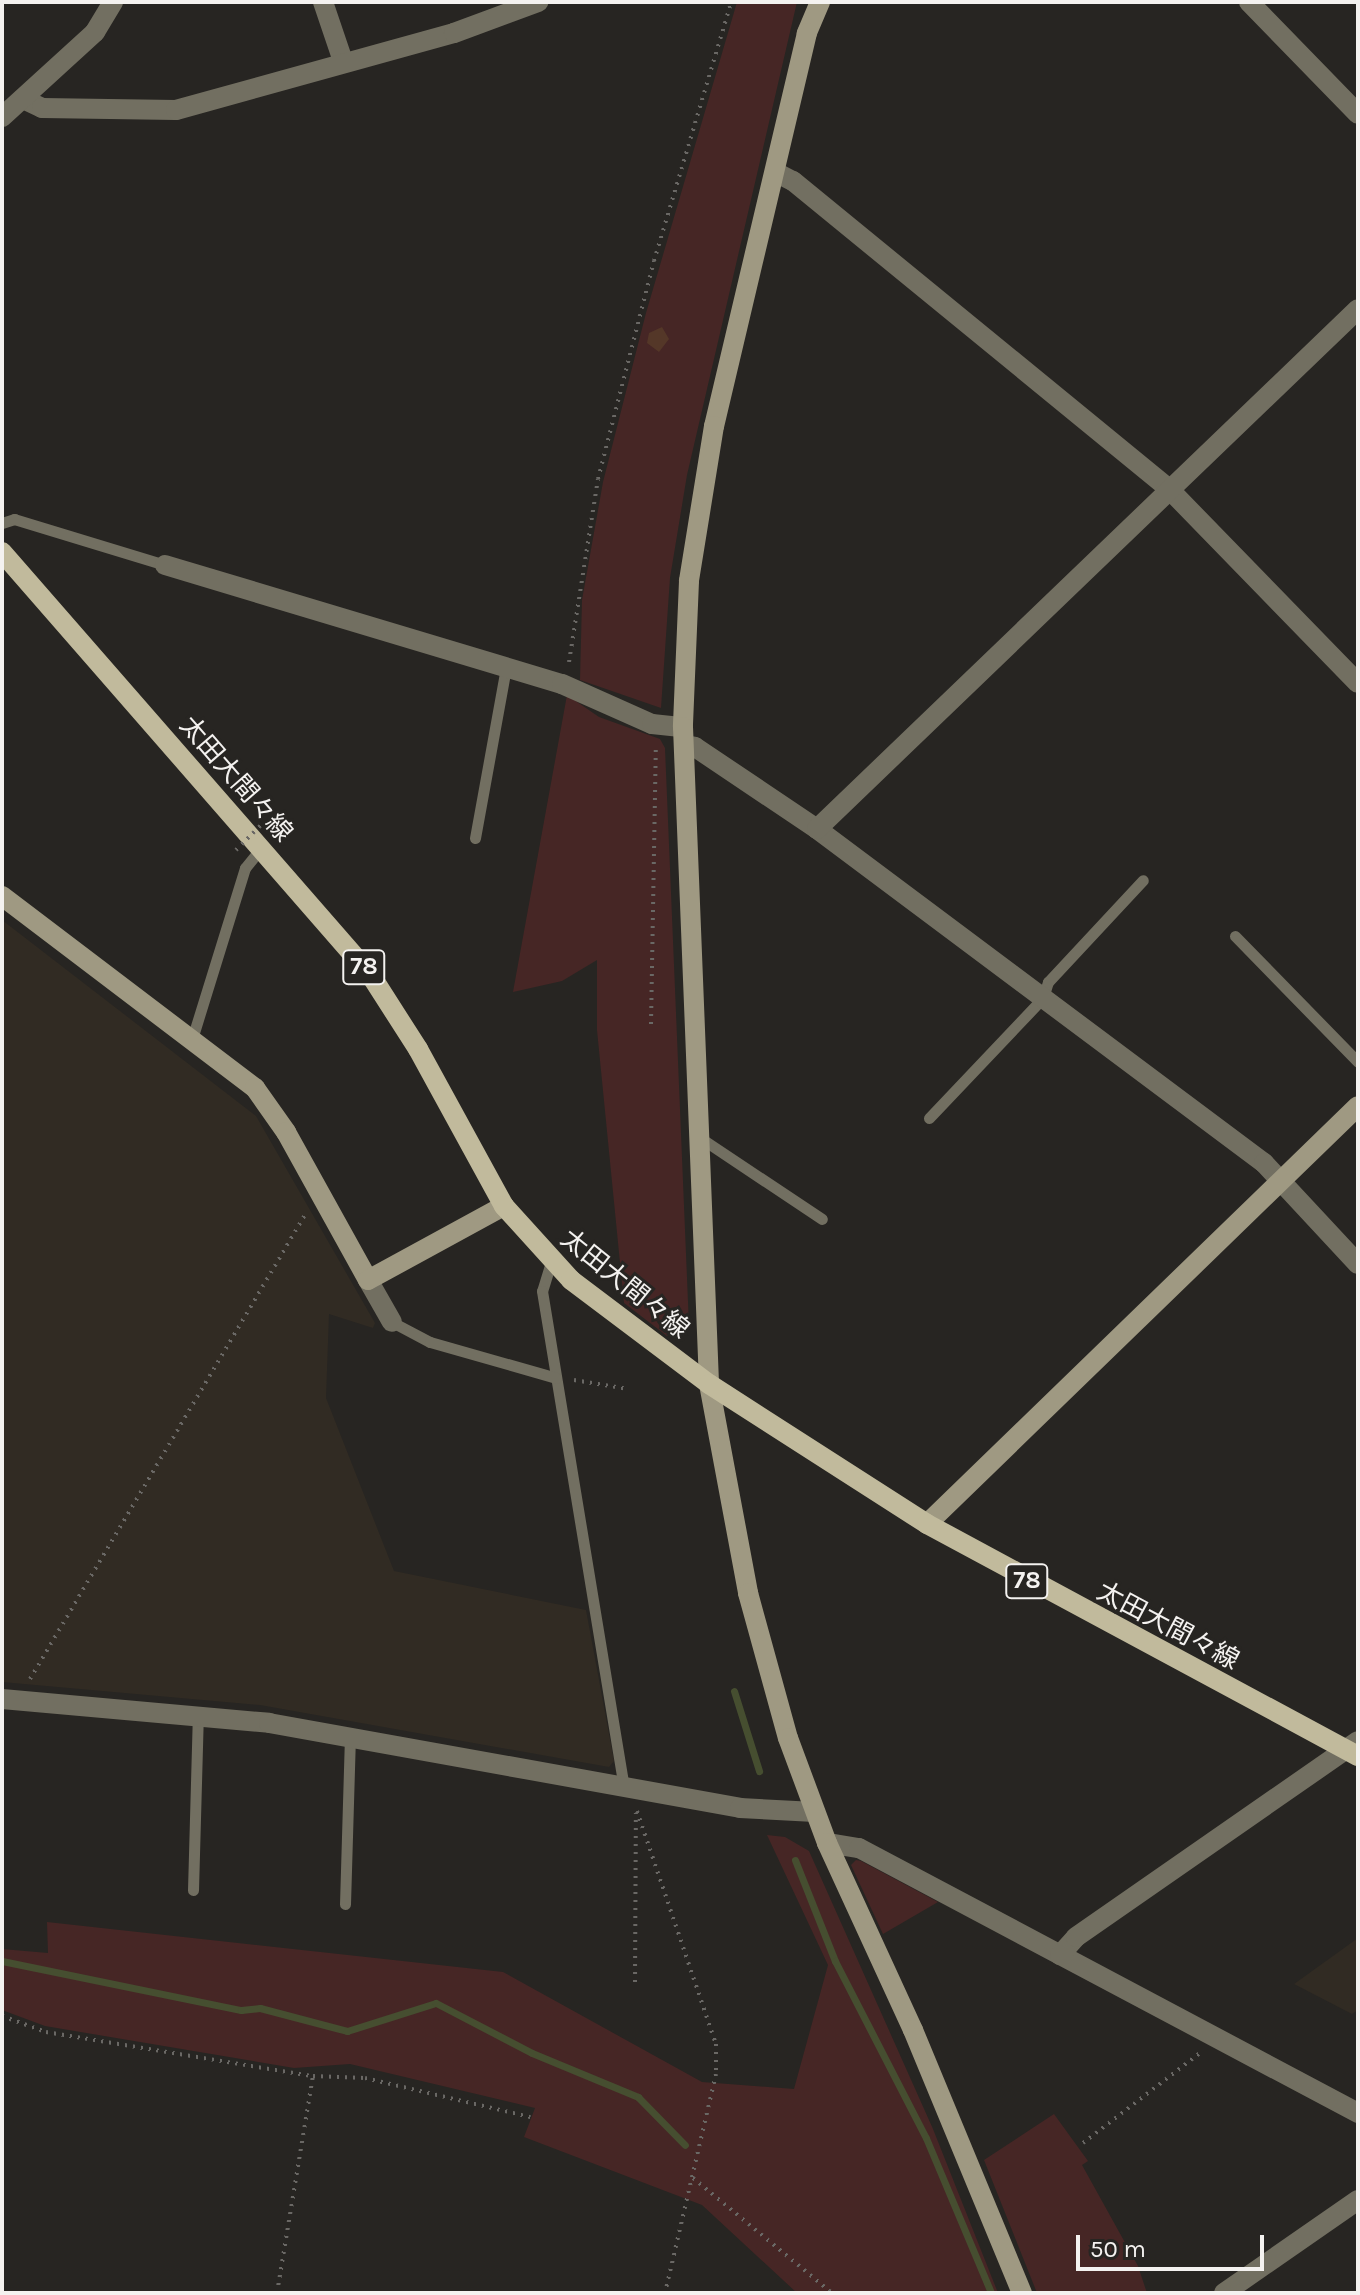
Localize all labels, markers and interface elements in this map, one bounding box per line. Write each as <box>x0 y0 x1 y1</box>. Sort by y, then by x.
street label: 太田大間々線 <box>173 710 299 848</box>
road number: 78 <box>342 947 386 987</box>
street label: 太田大間々線 <box>555 1223 695 1345</box>
road number: 78 <box>1005 1561 1049 1601</box>
street label: 太田大間々線 <box>1092 1576 1244 1676</box>
scale bar <box>1080 2219 1268 2269</box>
text: 50 m <box>1090 2235 1146 2263</box>

